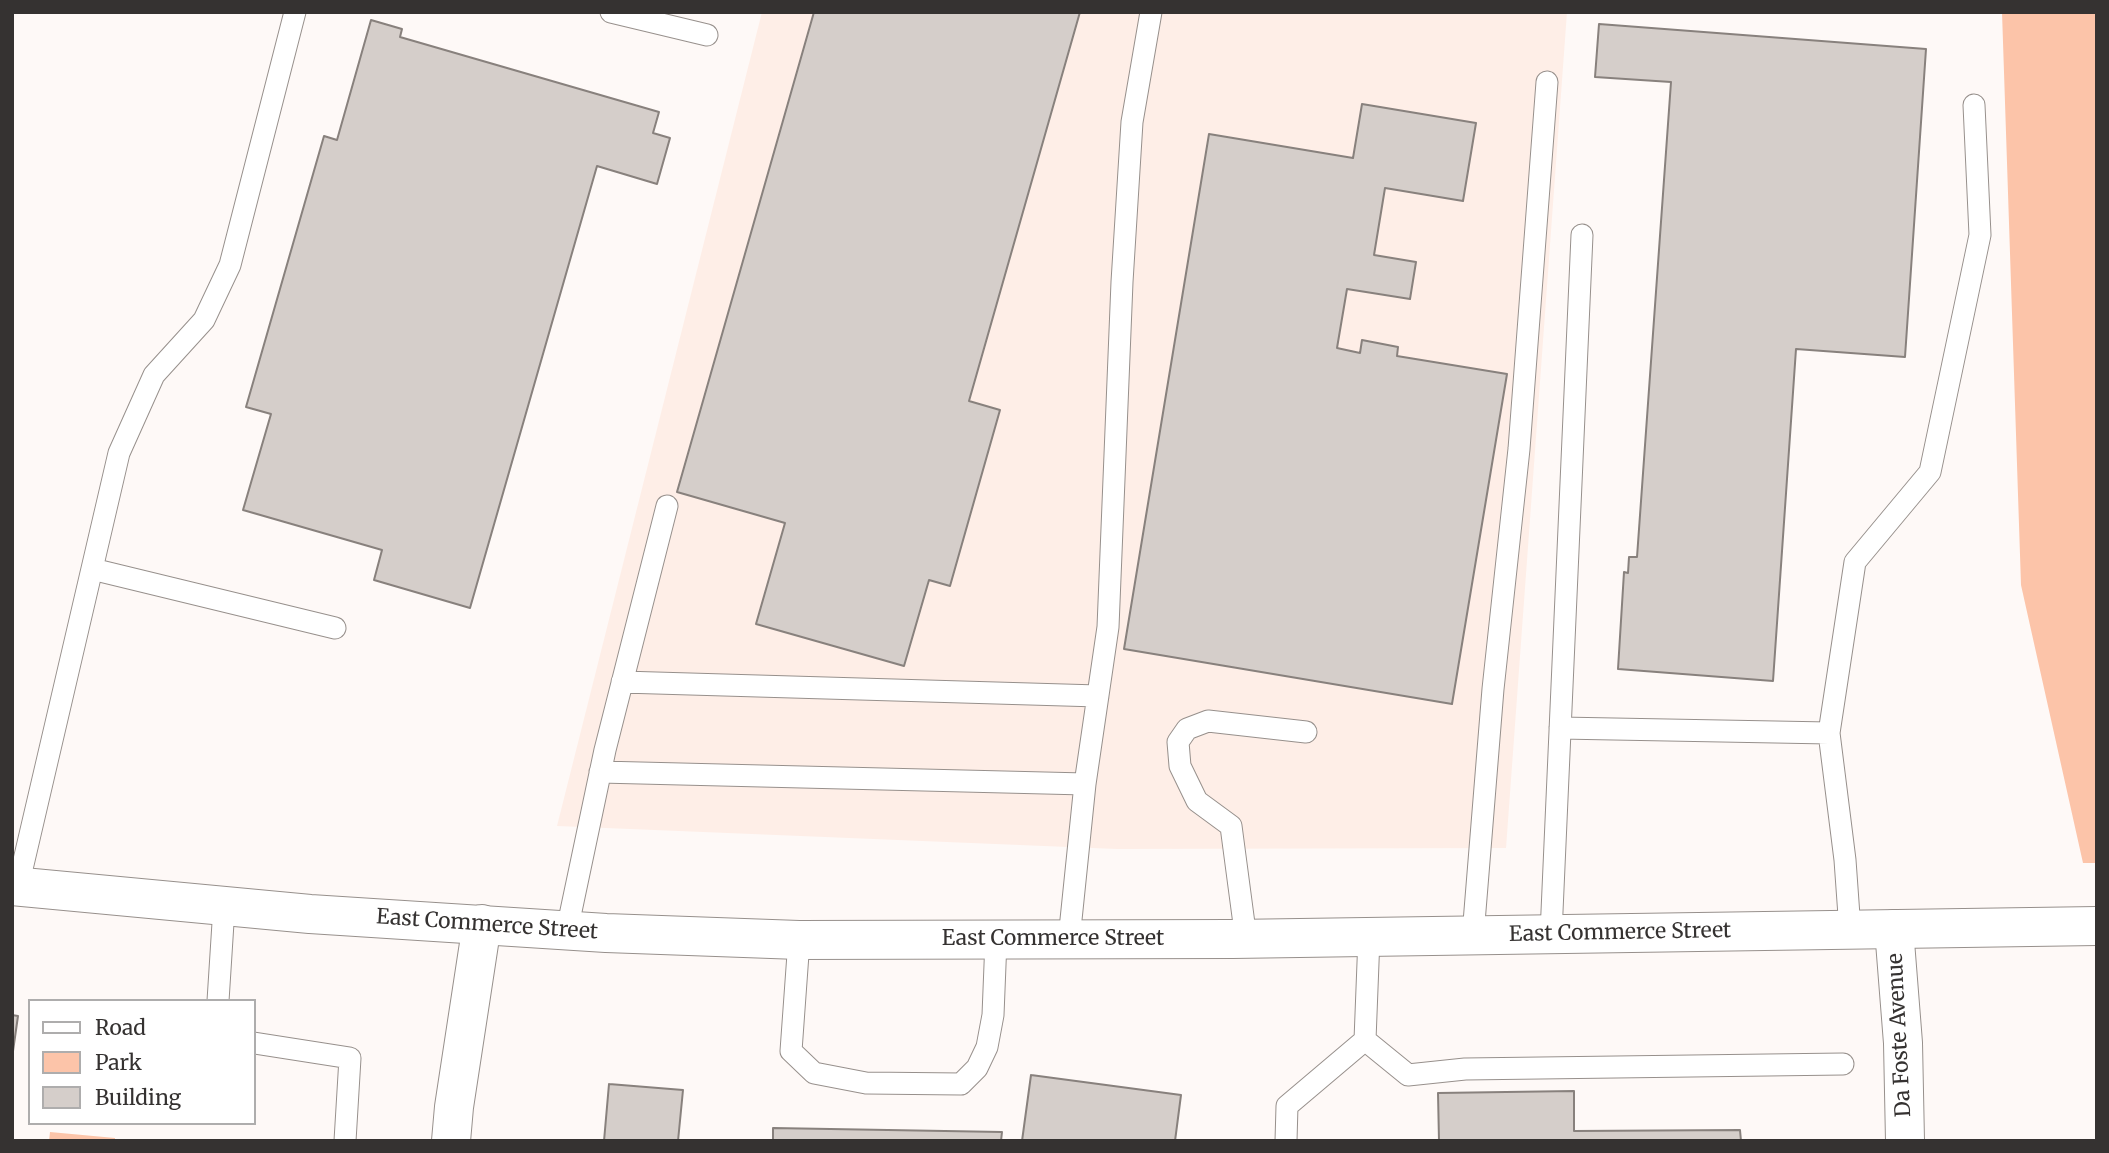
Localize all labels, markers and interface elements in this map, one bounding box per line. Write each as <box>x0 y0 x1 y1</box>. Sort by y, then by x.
street label: East Commerce Street <box>375 905 599 945</box>
street label: East Commerce Street <box>1509 918 1731 948</box>
street label: East Commerce Street <box>942 926 1164 952</box>
street label: Da Foste Avenue <box>1883 952 1917 1118</box>
legend <box>28 999 256 1125</box>
text: Road <box>95 1014 146 1041</box>
text: Park <box>95 1049 142 1076</box>
text: Building <box>95 1084 181 1111</box>

